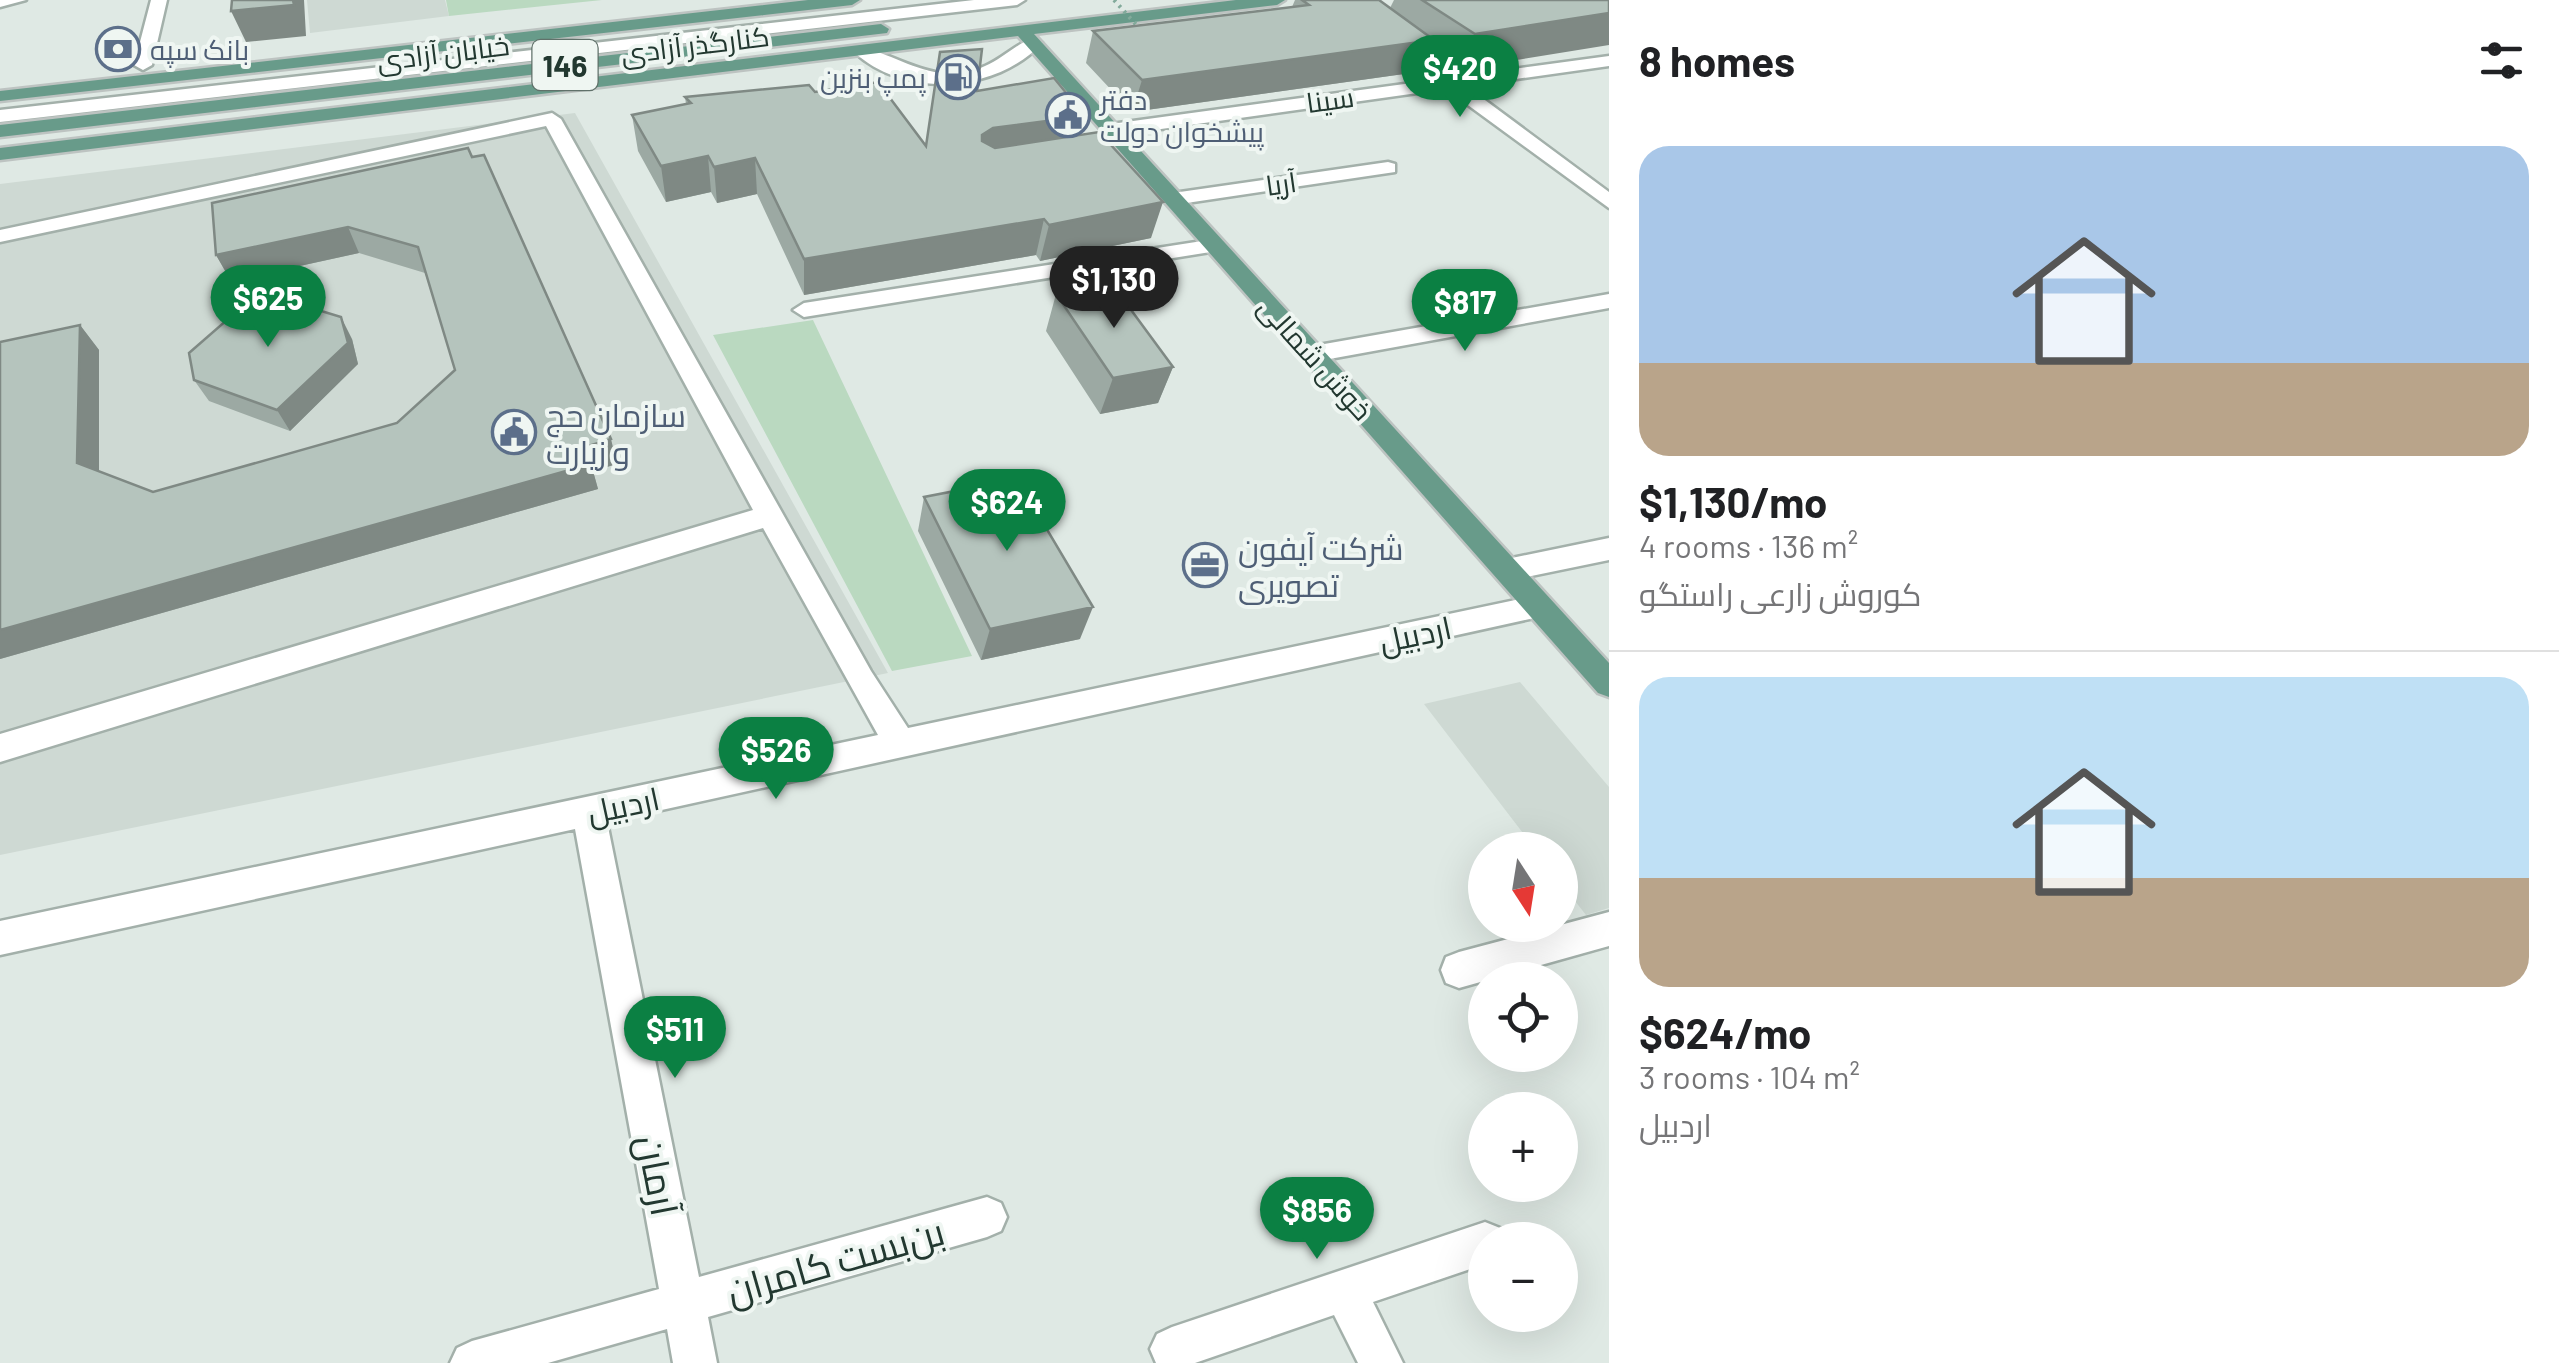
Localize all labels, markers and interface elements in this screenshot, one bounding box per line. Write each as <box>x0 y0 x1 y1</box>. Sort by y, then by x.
street label: کنارگذر آزادی <box>619 18 771 71</box>
bank icon: بانک سپه <box>95 26 141 72</box>
street label: خیابان آزادی <box>375 27 511 78</box>
place label: بانک سپه <box>150 32 249 68</box>
icon: filters <box>2474 33 2529 88</box>
pin: $420 <box>1401 35 1519 120</box>
text: 8 homes <box>1639 35 1795 85</box>
road number: 146 <box>532 40 598 90</box>
text: $420 <box>1423 48 1497 86</box>
fuel station icon: پمپ بنزین <box>935 54 981 100</box>
place label: پمپ بنزین <box>820 60 927 97</box>
street label: سینا <box>1304 79 1356 119</box>
place label: دفتر پیشخوان دولت <box>1098 82 1265 151</box>
public building icon: دفتر پیشخوان دولت <box>1045 92 1091 138</box>
street label: آریا <box>1263 164 1299 202</box>
icon: home <box>1994 211 2174 391</box>
pin: $1,130 <box>1033 246 1195 331</box>
text: $1,130 <box>1072 259 1156 297</box>
pin: $625 <box>209 265 327 350</box>
pin: $817 <box>1406 269 1524 354</box>
text: $625 <box>233 278 303 316</box>
text: $817 <box>1434 282 1496 320</box>
street label: خوش شمالی <box>1251 289 1380 427</box>
place label: سازمان حج و زیارت <box>546 395 686 471</box>
public building icon: سازمان حج و زیارت <box>491 409 537 455</box>
pin: $624 <box>948 469 1066 554</box>
text: $1,130/mo <box>1639 476 1828 526</box>
text: $624 <box>971 482 1043 520</box>
text: 4 rooms · 136 m² <box>1639 526 1858 564</box>
place label: شرکت آیفون تصویری <box>1238 528 1403 605</box>
office icon: شرکت آیفون تصویری <box>1182 542 1228 588</box>
text: کوروش زارعی راستگو <box>1639 574 1922 612</box>
street label: اردبیل <box>1375 607 1455 661</box>
pin: $526 <box>717 717 835 802</box>
text: $526 <box>741 730 811 768</box>
icon: home <box>1994 742 2174 922</box>
street label: اردبیل <box>583 778 663 832</box>
north arrow <box>1468 832 1578 942</box>
map controls <box>1468 832 1578 1332</box>
button: locate <box>1468 962 1578 1072</box>
pin: $511 <box>616 996 734 1081</box>
text: $624/mo <box>1639 1007 1812 1057</box>
text: $511 <box>646 1009 704 1047</box>
text: 3 rooms · 104 m² <box>1639 1057 1860 1095</box>
button: + <box>1468 1092 1578 1202</box>
text: اردبیل <box>1639 1105 1712 1143</box>
street label: آرمان <box>628 1131 689 1219</box>
pin: $856 <box>1258 1177 1376 1262</box>
text: $856 <box>1282 1190 1352 1228</box>
street label: بن‌بست کامران <box>721 1207 950 1315</box>
button: − <box>1468 1222 1578 1332</box>

